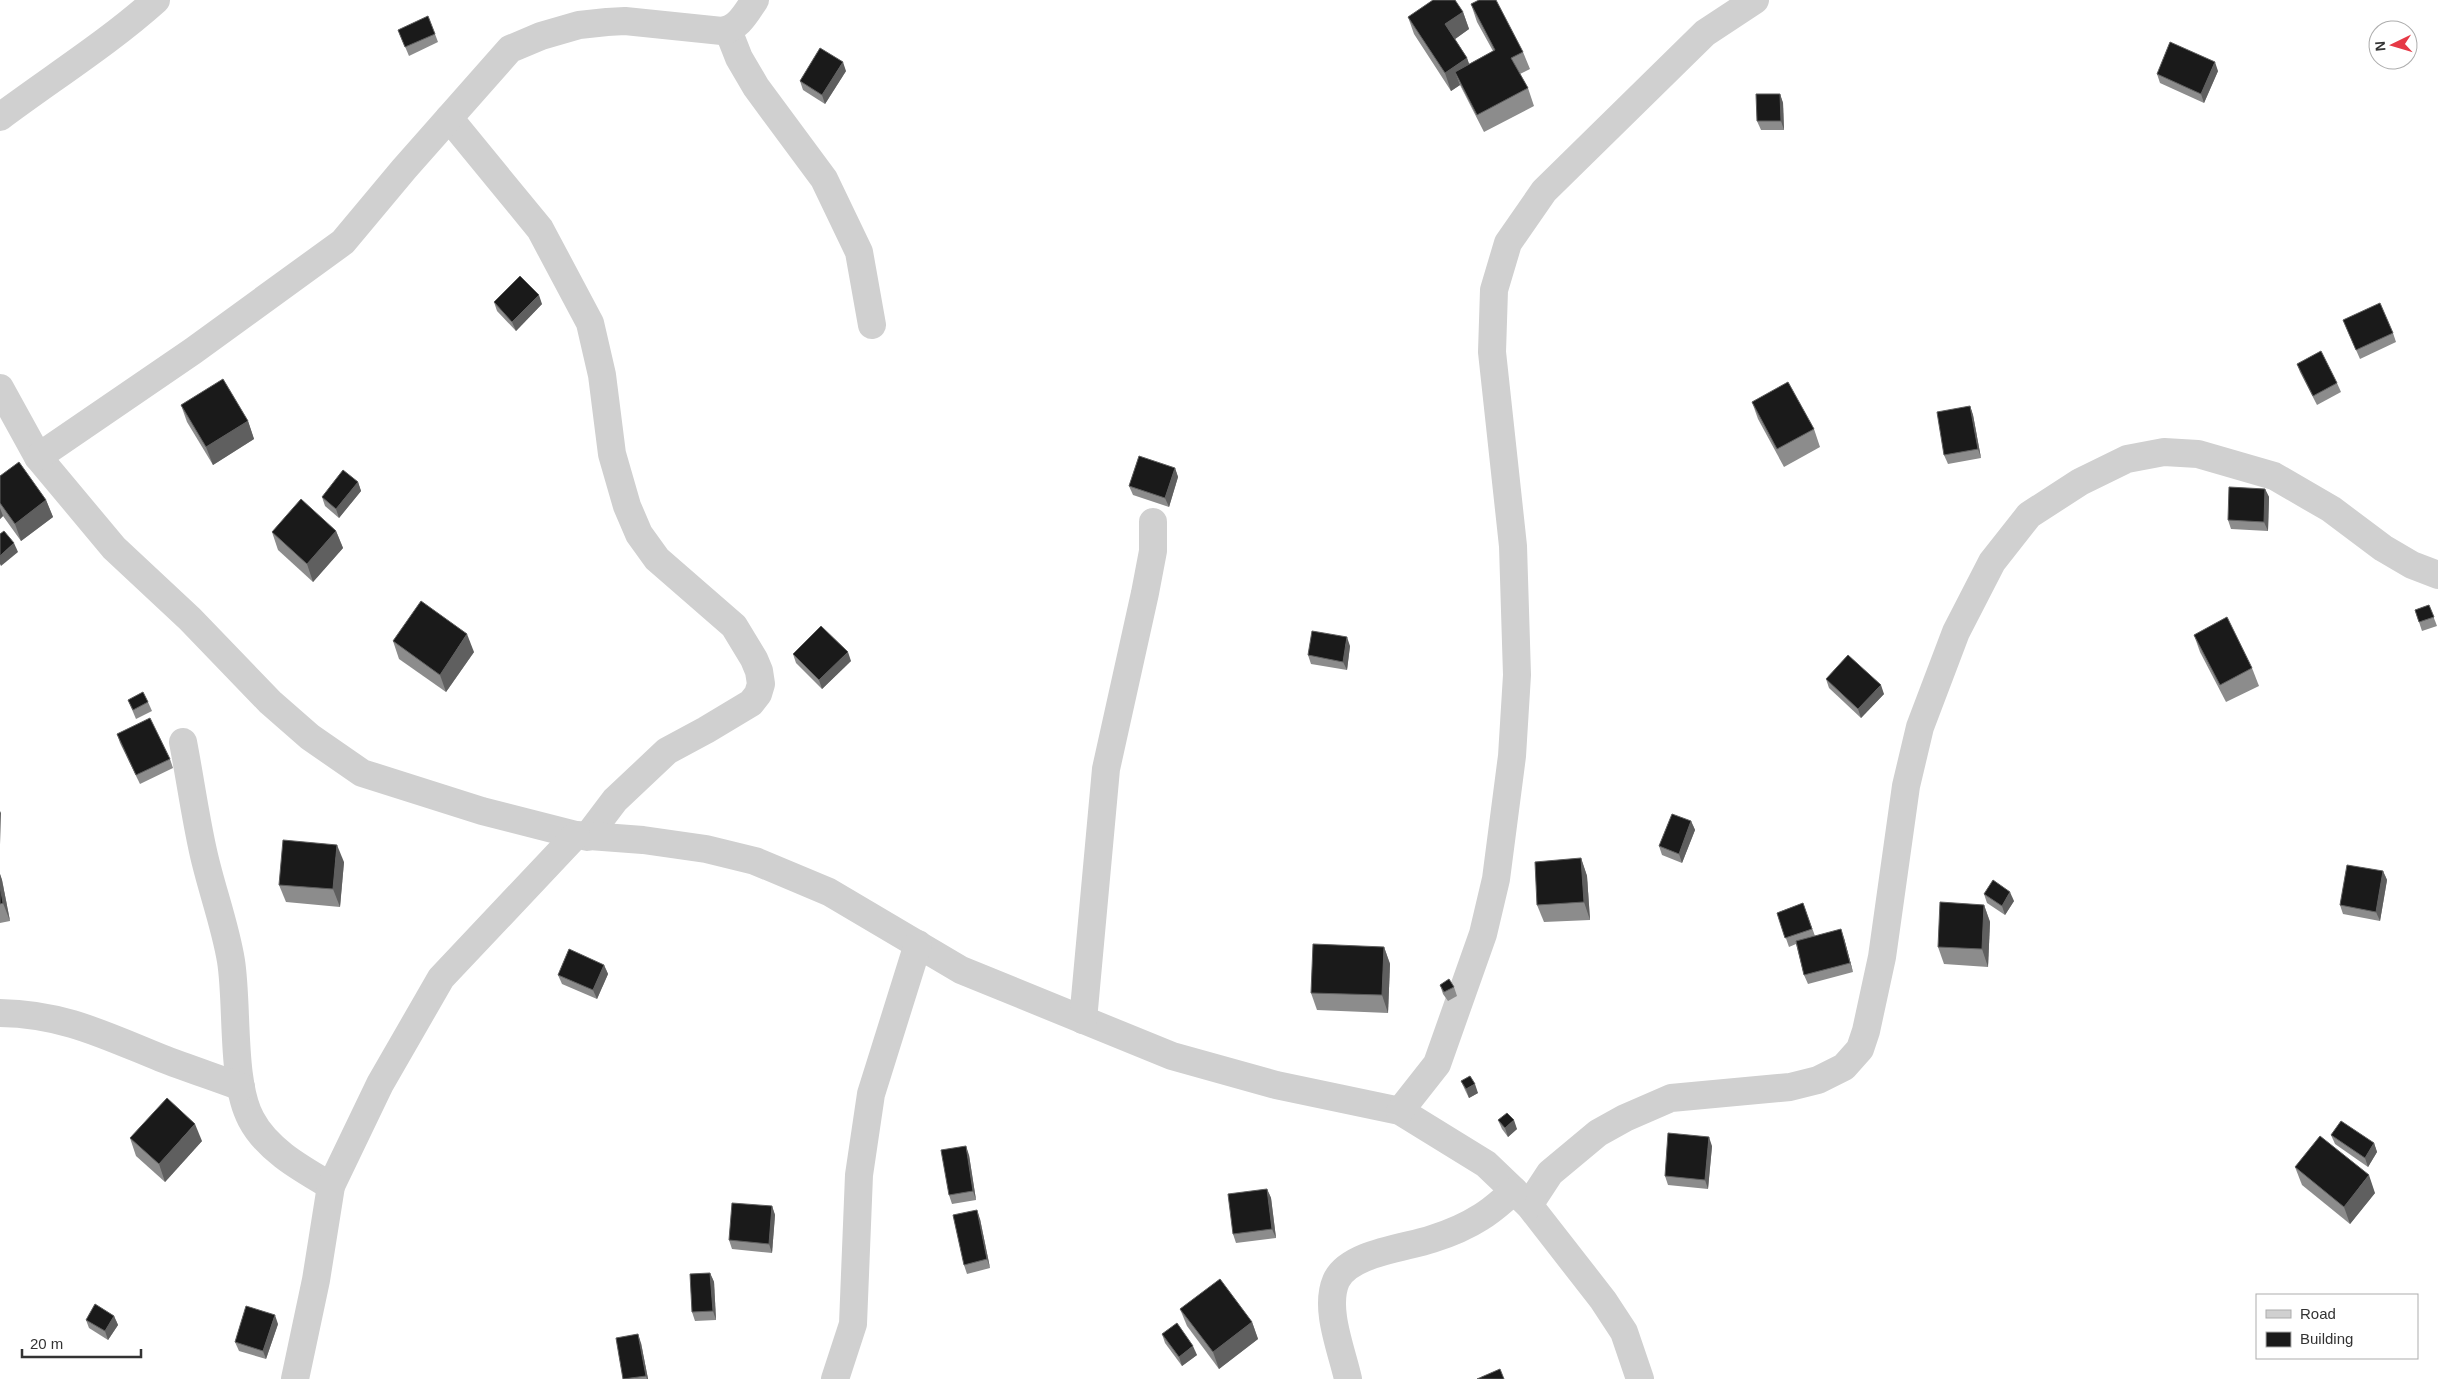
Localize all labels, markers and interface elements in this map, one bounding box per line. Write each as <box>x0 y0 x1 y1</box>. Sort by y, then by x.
north arrow <box>2368 20 2418 70</box>
text: N <box>2372 40 2388 52</box>
legend <box>2256 1294 2418 1359</box>
text: Road <box>2300 1305 2336 1322</box>
scale bar <box>22 1326 141 1358</box>
text: Building <box>2300 1330 2353 1347</box>
text: 20 m <box>30 1335 63 1352</box>

